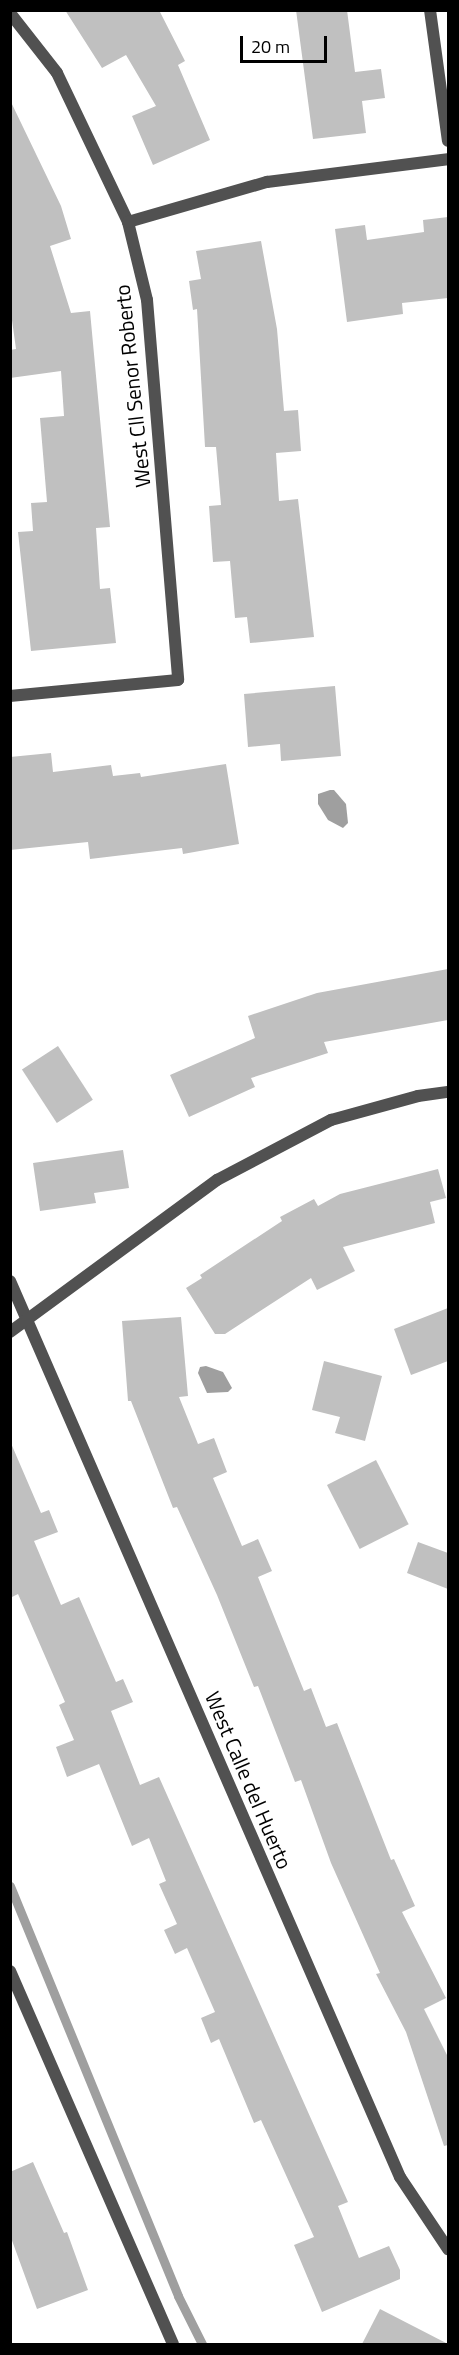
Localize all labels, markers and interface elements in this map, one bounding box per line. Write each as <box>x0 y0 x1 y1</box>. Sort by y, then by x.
scale bar <box>243 24 330 62</box>
text: 20 m <box>251 33 290 60</box>
street label: West Cll Senor Roberto <box>109 283 155 489</box>
street label: West Calle del Huerto <box>200 1688 298 1872</box>

